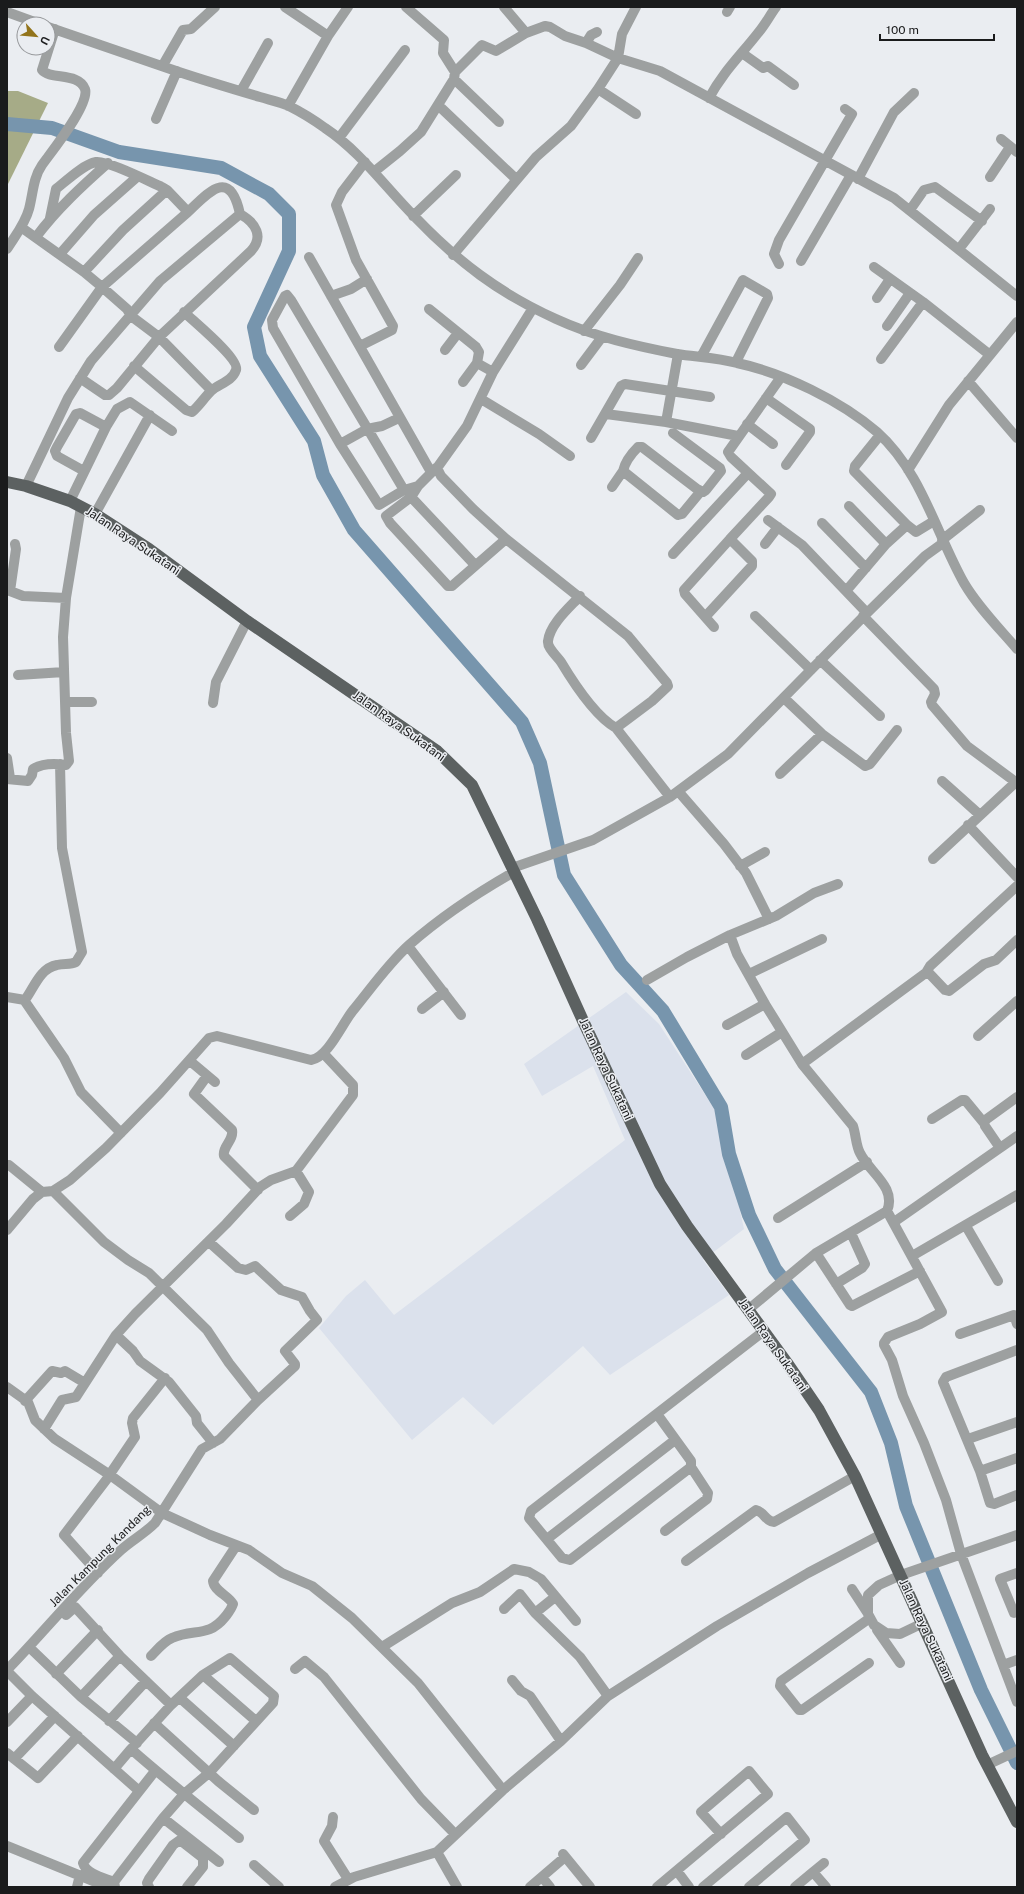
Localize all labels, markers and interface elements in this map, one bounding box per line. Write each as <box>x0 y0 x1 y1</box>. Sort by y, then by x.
north arrow <box>16 16 56 56</box>
scale bar <box>880 16 994 42</box>
text: 100 m <box>886 23 919 37</box>
text: U <box>38 34 52 47</box>
street label: Jalan Raya Sukatani <box>83 504 183 578</box>
street label: Jalan Raya Sukatani <box>350 688 448 764</box>
street label: Jalan Raya Sukatani <box>576 1016 636 1122</box>
street label: Jalan Raya Sukatani <box>735 1296 811 1394</box>
street label: Jalan Kampung Kandang <box>46 1502 154 1610</box>
street label: Jalan Raya Sukatani <box>896 1577 956 1683</box>

